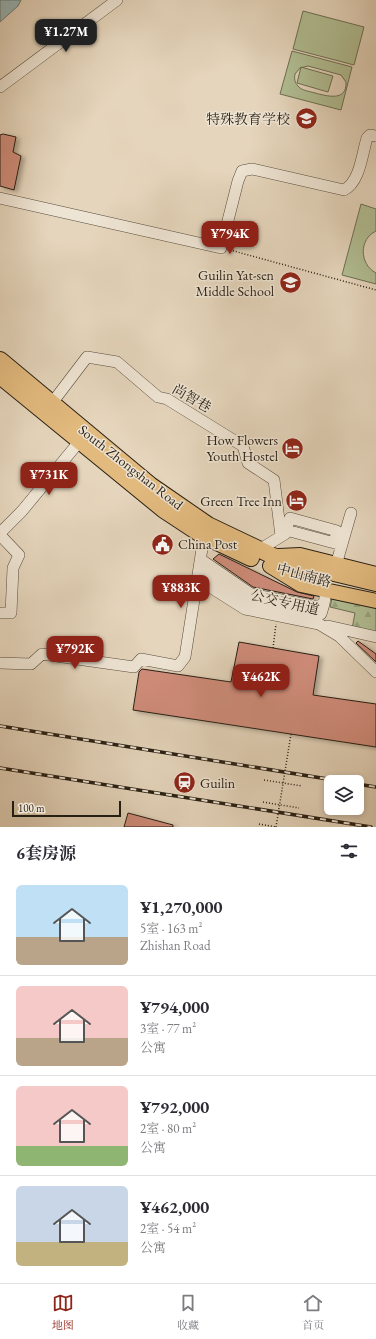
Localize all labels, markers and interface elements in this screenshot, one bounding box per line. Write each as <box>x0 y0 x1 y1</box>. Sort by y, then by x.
pin: ¥1.27M <box>33 19 99 53</box>
text: ¥1.27M <box>44 23 88 40</box>
school or university icon: 特殊教育学校 <box>293 106 319 132</box>
place label: 特殊教育学校 <box>206 110 290 128</box>
pin: ¥794K <box>202 221 258 255</box>
text: ¥794K <box>210 225 250 242</box>
place label: Guilin Yat-sen Middle School <box>196 266 275 300</box>
school or university icon: Guilin Yat-sen Middle School <box>277 270 303 296</box>
street label: 尚智巷 <box>169 380 215 416</box>
street label: South Zhongshan Road <box>75 420 188 514</box>
place label: How Flowers Youth Hostel <box>206 431 279 465</box>
hotel icon: How Flowers Youth Hostel <box>280 435 306 461</box>
pin: ¥731K <box>21 462 77 496</box>
text: ¥731K <box>29 466 69 483</box>
hotel icon: Green Tree Inn <box>284 488 310 514</box>
place label: Green Tree Inn <box>200 492 283 510</box>
public building icon: China Post <box>149 531 175 557</box>
place label: China Post <box>178 535 238 553</box>
street label: 中山南路 <box>275 559 333 591</box>
pin: ¥883K <box>153 575 209 609</box>
text: ¥883K <box>161 579 201 596</box>
street label: 公交专用道 <box>249 585 321 619</box>
pin: ¥792K <box>47 636 103 670</box>
text: ¥792K <box>55 640 95 657</box>
pin: ¥462K <box>233 664 289 698</box>
text: ¥462K <box>241 668 281 685</box>
station icon: Guilin <box>172 770 198 796</box>
place label: Guilin <box>200 774 236 792</box>
map controls <box>324 775 364 815</box>
button: layers <box>324 775 364 815</box>
scale bar <box>12 799 121 818</box>
text: 100 m <box>18 801 45 815</box>
icon: filters <box>338 840 360 862</box>
text: 6套房源 <box>16 842 76 864</box>
text: ¥1,270,000 <box>140 896 222 918</box>
icon: home <box>48 901 96 949</box>
text: 5室 · 163 m² <box>140 920 202 937</box>
text: Zhishan Road <box>140 937 210 954</box>
text: ¥794,000 <box>140 996 209 1018</box>
icon: home <box>48 1002 96 1050</box>
text: 3室 · 77 m² <box>140 1020 196 1037</box>
text: 公寓 <box>140 1039 166 1056</box>
text: ¥792,000 <box>140 1096 209 1118</box>
icon: home <box>48 1102 96 1150</box>
text: 2室 · 80 m² <box>140 1120 196 1137</box>
text: 公寓 <box>140 1139 166 1156</box>
text: ¥462,000 <box>140 1196 209 1218</box>
icon: home <box>48 1202 96 1250</box>
text: 2室 · 54 m² <box>140 1220 196 1237</box>
text: 公寓 <box>140 1239 166 1256</box>
tab: 地图 <box>52 1292 74 1332</box>
tab: 收藏 <box>177 1292 199 1332</box>
tab: 首页 <box>302 1292 324 1332</box>

